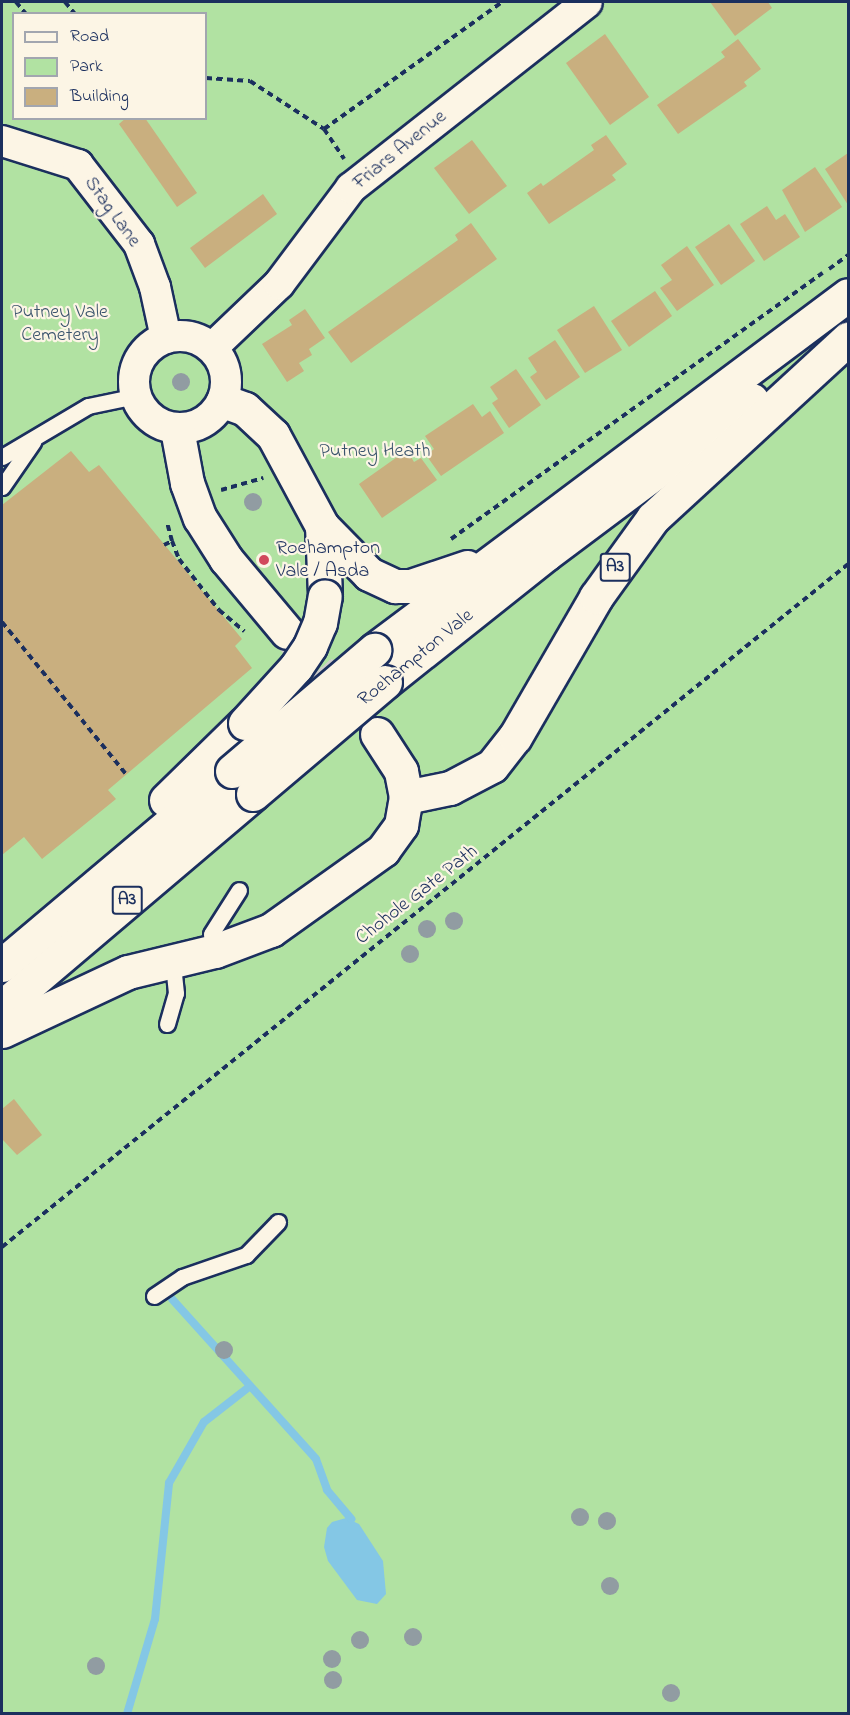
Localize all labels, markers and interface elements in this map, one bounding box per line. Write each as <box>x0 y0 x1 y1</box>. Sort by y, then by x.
legend <box>12 12 207 120</box>
text: Road <box>70 24 109 50</box>
text: Park <box>70 54 103 80</box>
text: Building <box>70 84 129 110</box>
street label: Friars Avenue <box>348 105 452 195</box>
street label: Stag Lane <box>78 172 146 252</box>
park label: Putney Vale Cemetery <box>12 300 108 347</box>
park label: Putney Heath <box>319 439 431 463</box>
place label: Roehampton Vale / Asda <box>276 536 380 583</box>
road number: A3 <box>598 552 632 582</box>
marker: Roehampton Vale / Asda <box>257 553 271 567</box>
street label: Roehampton Vale <box>353 604 479 712</box>
street label: Chohole Gate Path <box>351 840 483 950</box>
road number: A3 <box>110 885 144 915</box>

